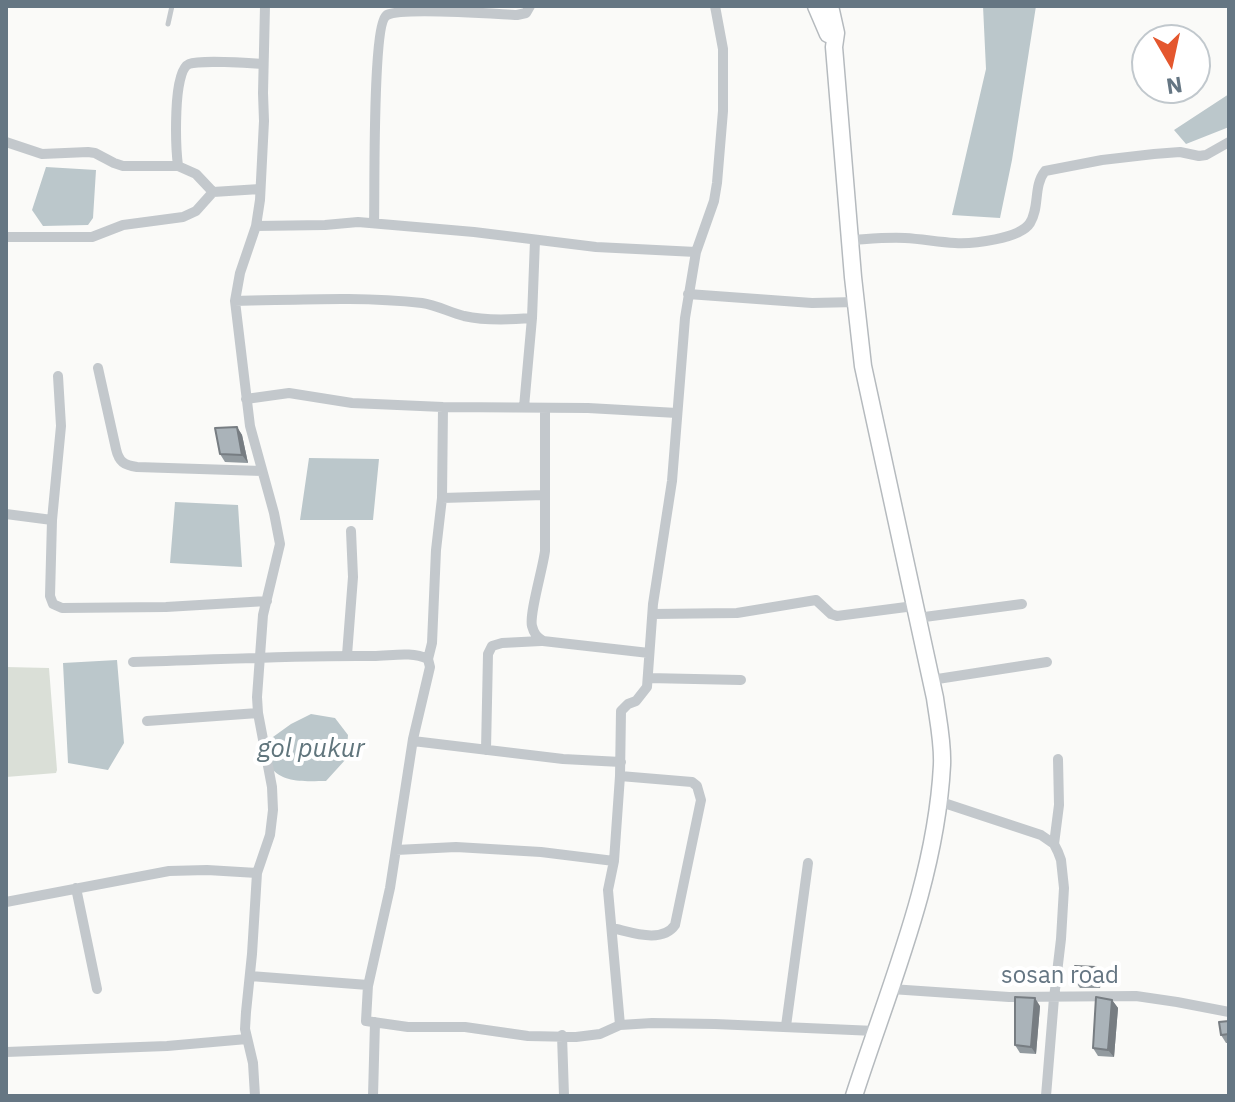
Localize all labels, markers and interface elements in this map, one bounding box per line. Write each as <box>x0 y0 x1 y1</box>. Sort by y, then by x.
north arrow <box>1131 24 1211 104</box>
text: N <box>1164 71 1185 102</box>
water label: gol pukur <box>257 733 365 765</box>
street label: sosan road <box>1001 962 1119 990</box>

